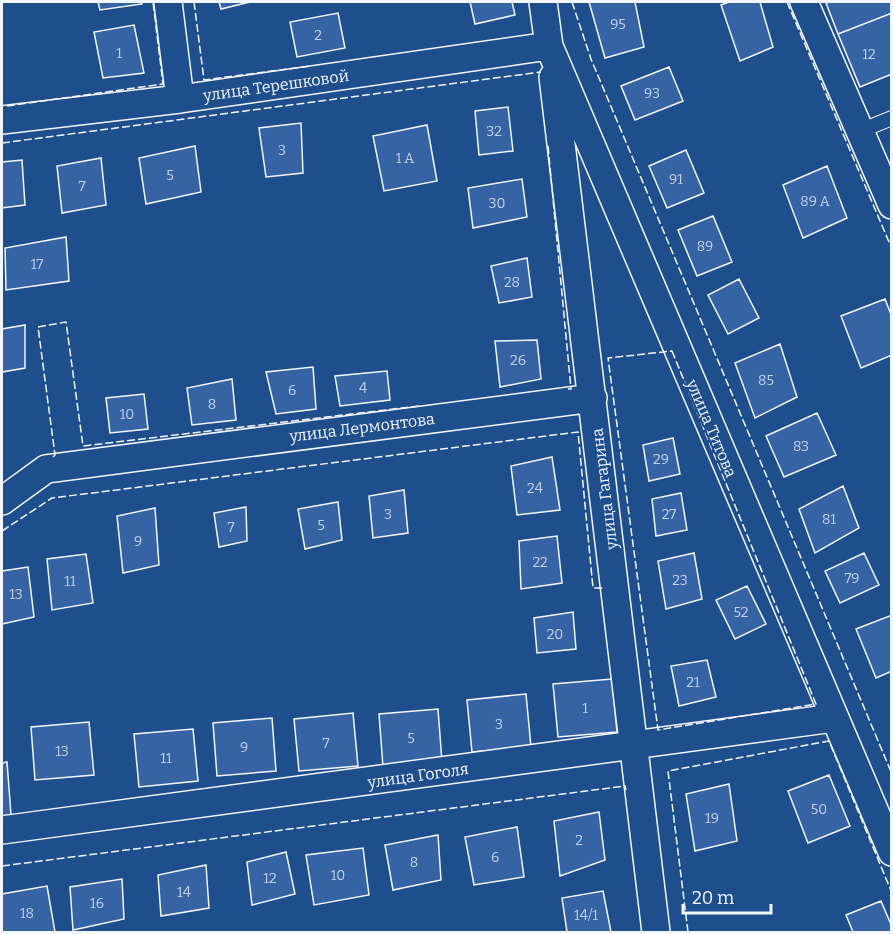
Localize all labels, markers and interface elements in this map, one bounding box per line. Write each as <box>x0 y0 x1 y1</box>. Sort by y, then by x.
house number: 95 <box>610 16 626 33</box>
house number: 2 <box>314 27 322 44</box>
house number: 1 <box>116 45 122 62</box>
house number: 12 <box>862 46 876 63</box>
street label: улица Терешковой <box>201 66 350 105</box>
house number: 93 <box>644 85 660 102</box>
house number: 32 <box>486 123 502 140</box>
house number: 3 <box>278 142 286 159</box>
house number: 1 А <box>396 150 414 167</box>
house number: 5 <box>166 167 174 184</box>
house number: 91 <box>669 171 683 188</box>
house number: 7 <box>78 178 86 195</box>
house number: 89 А <box>800 193 830 210</box>
house number: 30 <box>489 195 505 212</box>
house number: 89 <box>697 238 713 255</box>
house number: 17 <box>31 256 43 273</box>
house number: 28 <box>504 274 520 291</box>
house number: 26 <box>510 352 526 369</box>
house number: 85 <box>758 372 774 389</box>
street label: улица Титова <box>682 375 741 480</box>
house number: 4 <box>359 380 367 397</box>
house number: 6 <box>288 382 296 399</box>
house number: 8 <box>208 396 216 413</box>
house number: 10 <box>120 406 134 423</box>
street label: улица Лермонтова <box>287 409 436 446</box>
street label: улица Гагарина <box>588 427 622 552</box>
house number: 83 <box>793 438 809 455</box>
house number: 29 <box>653 451 669 468</box>
house number: 24 <box>527 480 543 497</box>
house number: 3 <box>384 506 392 523</box>
house number: 27 <box>662 506 676 523</box>
house number: 81 <box>822 511 836 528</box>
house number: 5 <box>317 517 325 534</box>
house number: 7 <box>227 519 235 536</box>
house number: 9 <box>134 533 142 550</box>
house number: 22 <box>532 554 548 571</box>
house number: 79 <box>845 570 860 587</box>
house number: 23 <box>672 572 688 589</box>
house number: 11 <box>64 573 76 590</box>
house number: 13 <box>9 586 23 603</box>
house number: 52 <box>734 604 748 621</box>
house number: 20 <box>547 626 563 643</box>
house number: 21 <box>686 674 700 691</box>
house number: 1 <box>582 700 588 717</box>
house number: 3 <box>495 716 503 733</box>
house number: 5 <box>407 730 415 747</box>
house number: 7 <box>322 735 330 752</box>
house number: 9 <box>240 739 248 756</box>
house number: 13 <box>55 743 69 760</box>
house number: 11 <box>160 750 172 767</box>
street label: улица Гоголя <box>365 759 470 792</box>
house number: 50 <box>811 801 827 818</box>
house number: 19 <box>705 810 719 827</box>
house number: 2 <box>575 832 583 849</box>
house number: 6 <box>491 849 499 866</box>
house number: 8 <box>410 854 418 871</box>
house number: 10 <box>331 867 345 884</box>
house number: 12 <box>263 870 277 887</box>
scale bar <box>683 877 772 915</box>
house number: 14 <box>177 884 191 901</box>
text: 20 m <box>692 887 734 909</box>
house number: 16 <box>90 895 104 912</box>
house number: 18 <box>20 905 34 922</box>
house number: 14/1 <box>574 907 598 924</box>

